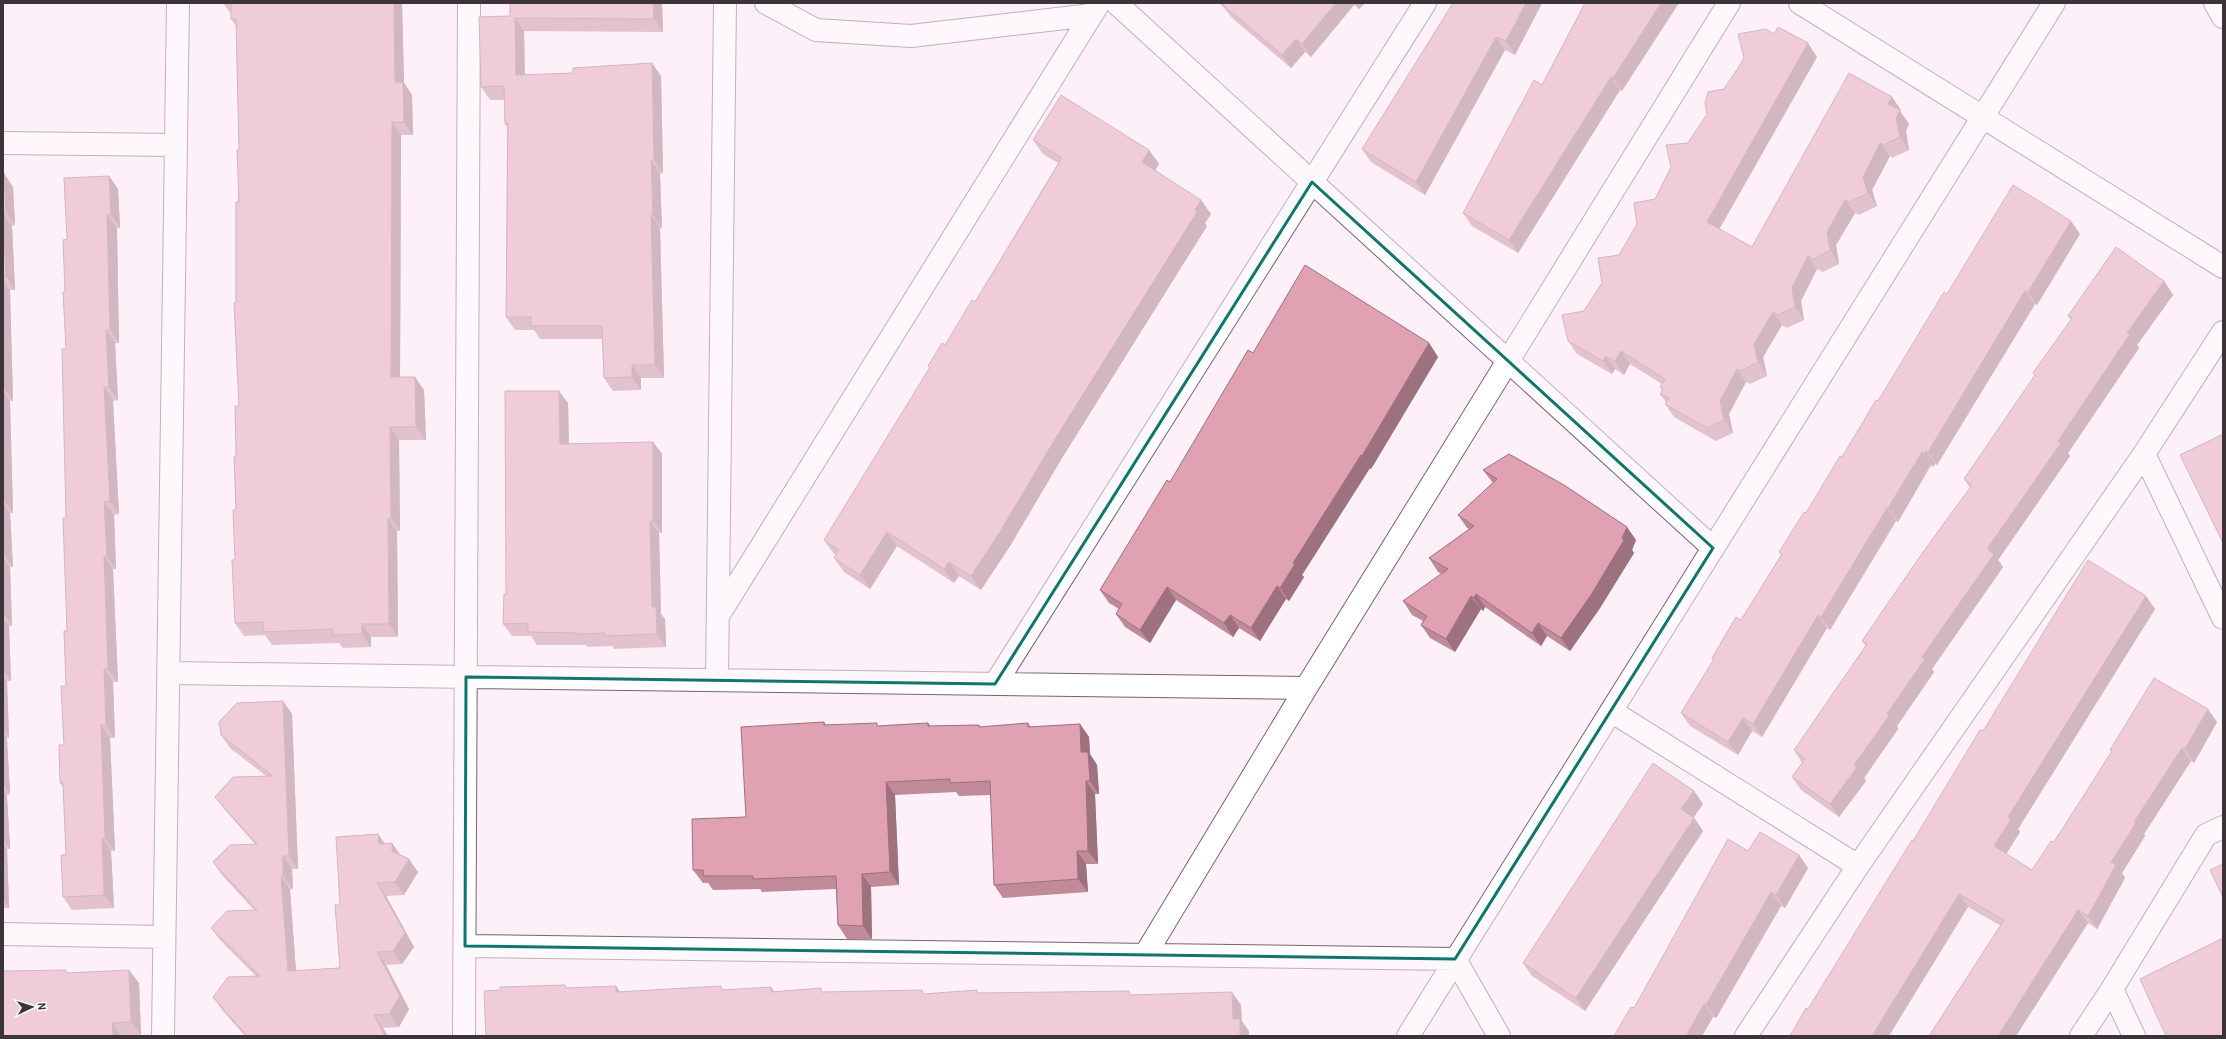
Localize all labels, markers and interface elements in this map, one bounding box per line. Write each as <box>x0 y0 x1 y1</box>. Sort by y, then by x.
north arrow <box>12 987 52 1027</box>
text: N <box>36 1002 49 1010</box>

